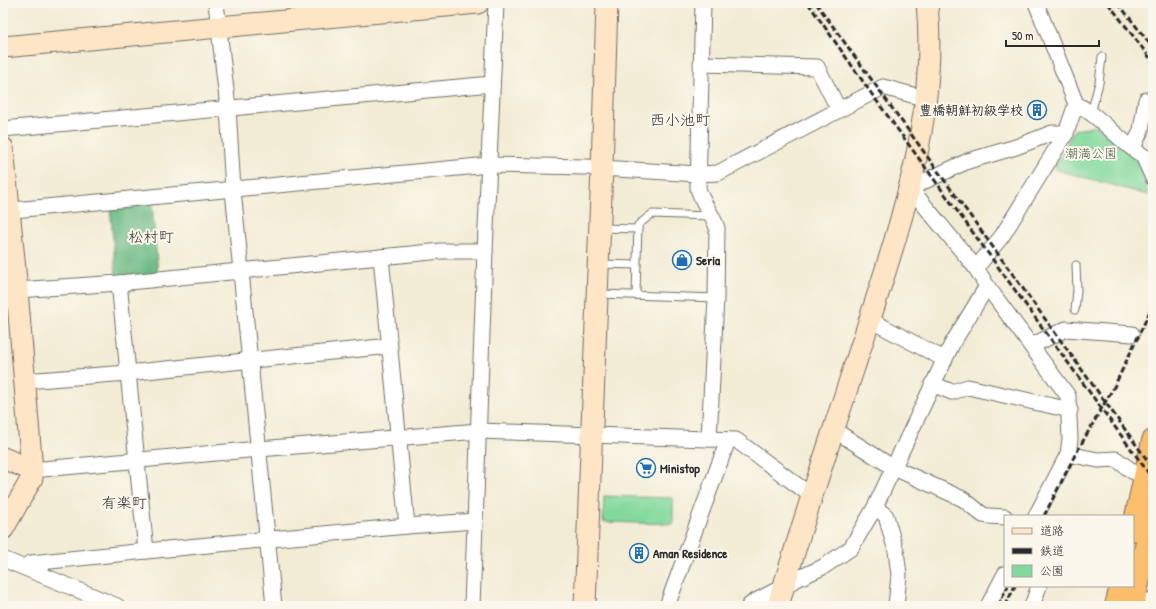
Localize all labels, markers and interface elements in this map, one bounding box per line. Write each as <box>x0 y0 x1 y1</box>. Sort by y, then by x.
scale bar <box>1006 22 1099 48</box>
text: 50 m <box>1012 27 1033 44</box>
building icon: 豊橋朝鮮初級学校 <box>1026 99 1048 121</box>
place label: 豊橋朝鮮初級学校 <box>919 101 1023 119</box>
district label: 西小池町 <box>650 109 711 130</box>
park label: 潮満公園 <box>1065 144 1117 162</box>
district label: 松村町 <box>128 226 174 247</box>
shop icon: Seria <box>671 249 693 271</box>
place label: Seria <box>696 251 721 269</box>
supermarket icon: Ministop <box>635 457 657 479</box>
place label: Ministop <box>660 459 700 478</box>
district label: 有楽町 <box>101 492 147 513</box>
legend <box>1004 515 1134 587</box>
text: 道路 <box>1040 522 1064 539</box>
building icon: Aman Residence <box>628 542 650 564</box>
text: 鉄道 <box>1040 542 1064 559</box>
place label: Aman Residence <box>653 544 728 562</box>
text: 公園 <box>1040 562 1064 579</box>

